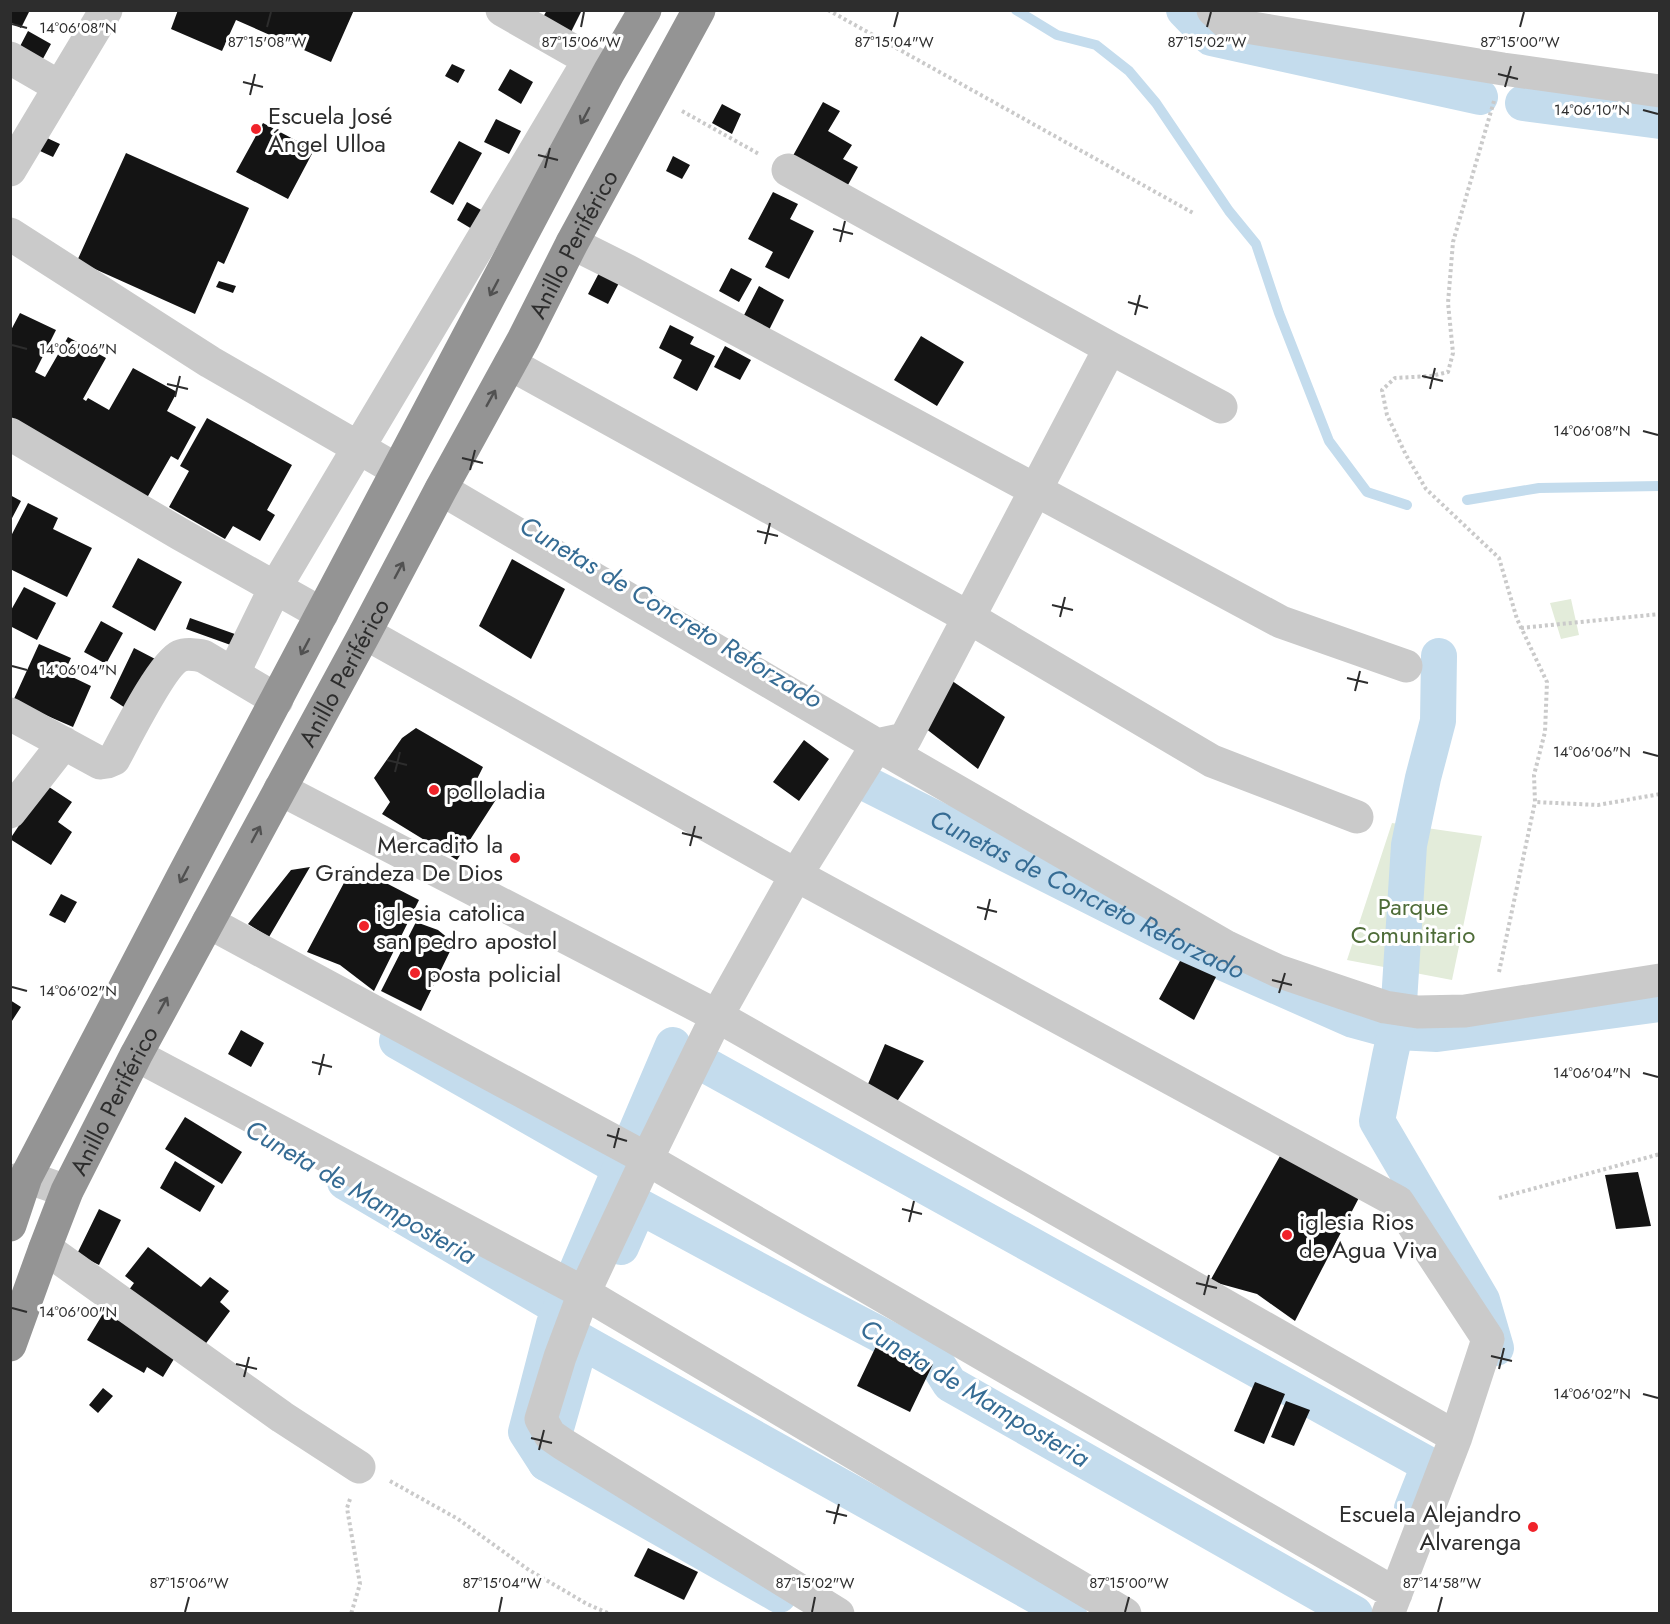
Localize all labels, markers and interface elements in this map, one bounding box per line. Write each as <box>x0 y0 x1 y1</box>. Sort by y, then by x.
text: 14°06'08"N <box>39 17 117 39</box>
text: 87°15'08"W <box>228 31 306 53</box>
text: 87°15'06"W <box>542 31 621 53</box>
text: 87°15'04"W <box>854 31 934 53</box>
text: 87°15'02"W <box>1168 31 1247 53</box>
text: 87°15'00"W <box>1480 31 1560 53</box>
place label: Escuela José Ángel Ulloa <box>268 98 392 161</box>
text: 14°06'10"N <box>1554 99 1630 121</box>
one-way arrow <box>579 107 591 124</box>
marker: Escuela José Ángel Ulloa <box>249 122 263 136</box>
street label: Anillo Periférico <box>519 163 626 324</box>
one-way arrow <box>488 279 499 297</box>
text: 14°06'06"N <box>39 338 117 360</box>
one-way arrow <box>486 390 497 408</box>
text: 14°06'08"N <box>1553 420 1631 442</box>
water label: Cunetas de Concreto Reforzado <box>512 506 830 718</box>
one-way arrow <box>393 562 405 579</box>
street label: Anillo Periférico <box>289 592 398 753</box>
one-way arrow <box>299 637 310 655</box>
text: 14°06'04"N <box>39 659 117 681</box>
text: 14°06'06"N <box>1553 741 1631 763</box>
place label: polloladia <box>446 773 545 808</box>
marker: polloladia <box>427 783 441 797</box>
water label: Cunetas de Concreto Reforzado <box>923 800 1251 989</box>
one-way arrow <box>250 826 262 843</box>
place label: Mercadito la Grandeza De Dios <box>315 827 503 890</box>
marker: Mercadito la Grandeza De Dios <box>508 851 522 865</box>
one-way arrow <box>178 865 189 883</box>
park label: Parque Comunitario <box>1351 889 1475 952</box>
place label: iglesia catolica san pedro apostol <box>376 895 557 958</box>
marker: iglesia catolica san pedro apostol <box>357 919 371 933</box>
place label: posta policial <box>427 956 561 991</box>
marker: posta policial <box>408 966 422 980</box>
text: 14°06'02"N <box>39 980 117 1002</box>
one-way arrow <box>157 997 169 1014</box>
street label: Anillo Periférico <box>60 1019 166 1181</box>
text: 14°06'04"N <box>1553 1062 1631 1084</box>
water label: Cuneta de Mamposteria <box>238 1110 484 1274</box>
place label: iglesia Rios de Agua Viva <box>1299 1204 1437 1267</box>
marker: iglesia Rios de Agua Viva <box>1280 1228 1294 1242</box>
text: 14°06'00"N <box>39 1301 117 1323</box>
water label: Cuneta de Mamposteria <box>853 1309 1097 1477</box>
text: 14°06'02"N <box>1553 1383 1631 1405</box>
place label: Escuela Alejandro Alvarenga <box>1339 1496 1521 1559</box>
marker: Escuela Alejandro Alvarenga <box>1526 1520 1540 1534</box>
text: 87°15'06"W <box>150 1572 229 1594</box>
text: 87°15'04"W <box>462 1572 542 1594</box>
text: 87°15'02"W <box>776 1572 855 1594</box>
text: 87°15'00"W <box>1089 1572 1169 1594</box>
text: 87°14'58"W <box>1403 1572 1481 1594</box>

